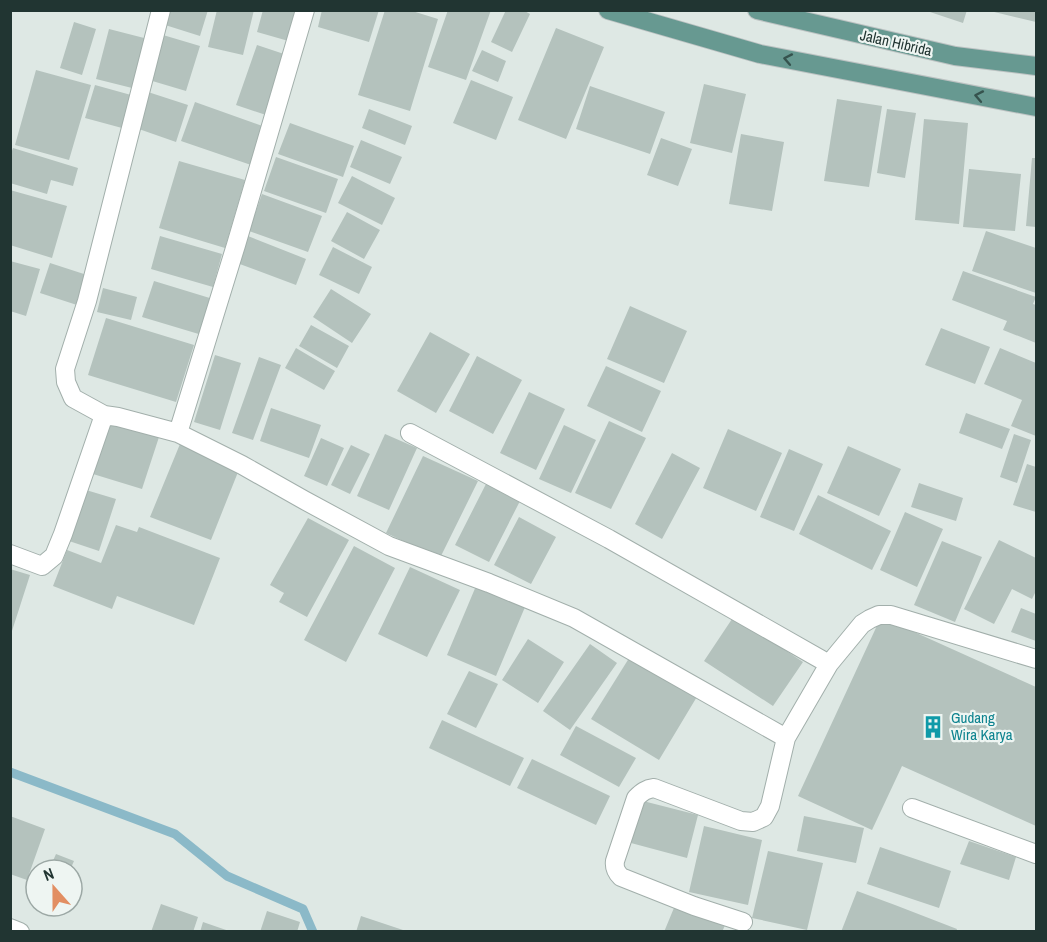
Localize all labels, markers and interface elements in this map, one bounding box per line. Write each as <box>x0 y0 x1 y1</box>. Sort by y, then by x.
street label: Jalan Hibrida <box>858 24 934 61</box>
one-way arrow <box>783 53 793 66</box>
one-way arrow <box>974 90 984 103</box>
place label: Gudang Wira Karya <box>951 707 1013 745</box>
building icon: Gudang Wira Karya <box>920 714 946 740</box>
north arrow <box>24 858 84 918</box>
text: N <box>40 862 57 886</box>

